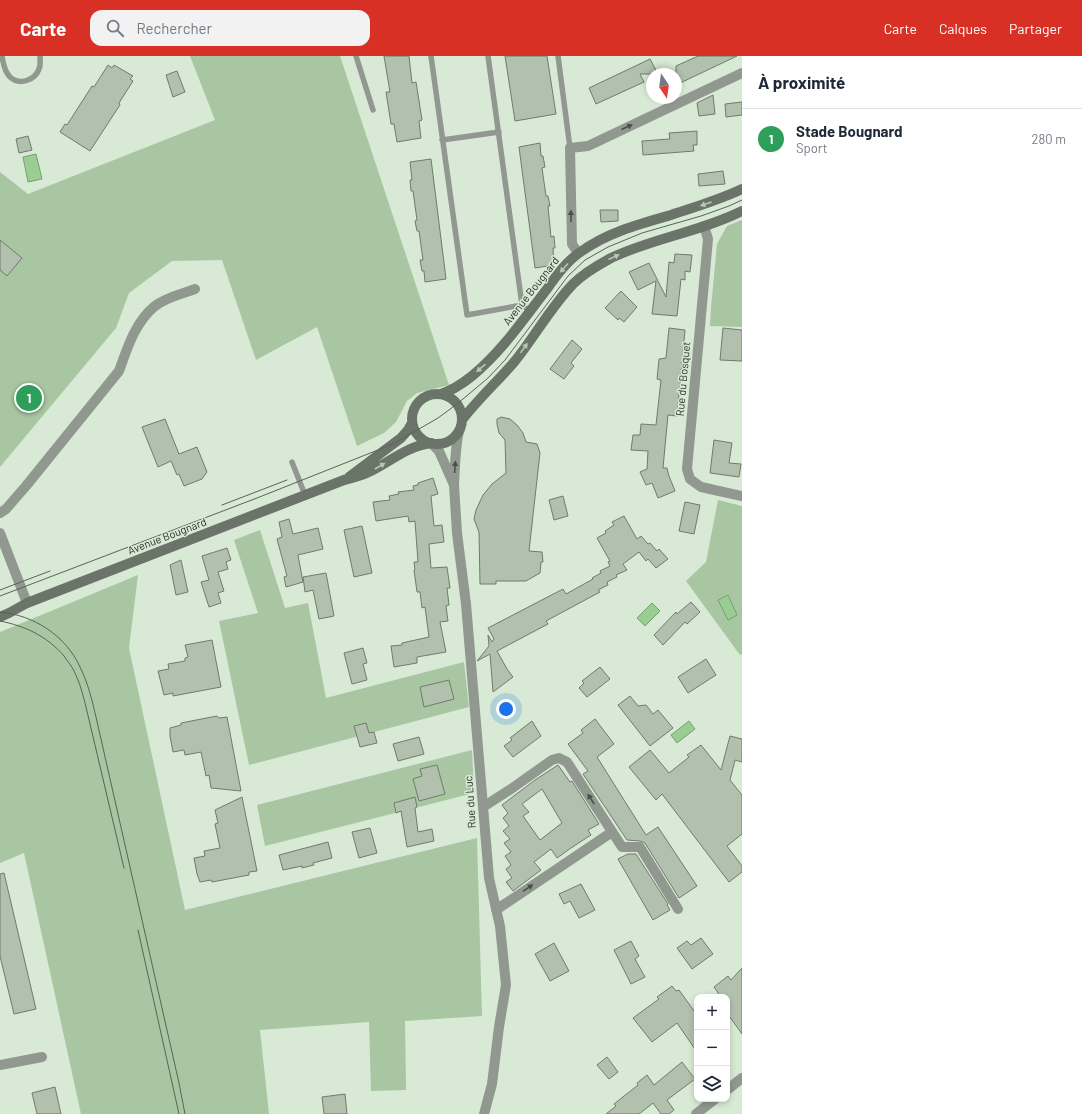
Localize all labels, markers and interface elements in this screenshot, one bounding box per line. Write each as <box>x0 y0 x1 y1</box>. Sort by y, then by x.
search box <box>90 10 370 46</box>
text: Carte <box>20 17 66 40</box>
icon: search <box>104 17 126 39</box>
text: Rechercher <box>136 19 212 37</box>
text: Carte <box>884 20 917 37</box>
text: Calques <box>939 20 987 37</box>
text: Partager <box>1009 20 1062 37</box>
north arrow <box>646 68 682 104</box>
text: À proximité <box>758 72 845 92</box>
text: Stade Bougnard <box>796 122 903 140</box>
one-way arrow <box>622 124 633 130</box>
text: 1 <box>769 131 773 147</box>
text: 280 m <box>1032 131 1066 147</box>
text: Sport <box>796 140 827 156</box>
one-way arrow <box>699 201 711 207</box>
one-way arrow <box>568 210 575 222</box>
street label: Avenue Bougnard <box>500 254 561 328</box>
one-way arrow <box>609 254 620 260</box>
one-way arrow <box>559 263 568 273</box>
street label: Rue du Bosquet <box>673 341 692 417</box>
one-way arrow <box>520 343 528 353</box>
one-way arrow <box>476 363 486 372</box>
pin: 1 <box>16 383 42 413</box>
one-way arrow <box>452 461 459 473</box>
one-way arrow <box>374 463 386 470</box>
street label: Avenue Bougnard <box>126 515 208 557</box>
your location <box>496 699 516 719</box>
street label: Rue du Luc <box>461 775 478 829</box>
one-way arrow <box>587 793 594 805</box>
one-way arrow <box>523 884 534 892</box>
map controls <box>694 994 730 1102</box>
button: + <box>694 994 730 1030</box>
button: − <box>694 1030 730 1066</box>
button: layers <box>694 1066 730 1102</box>

